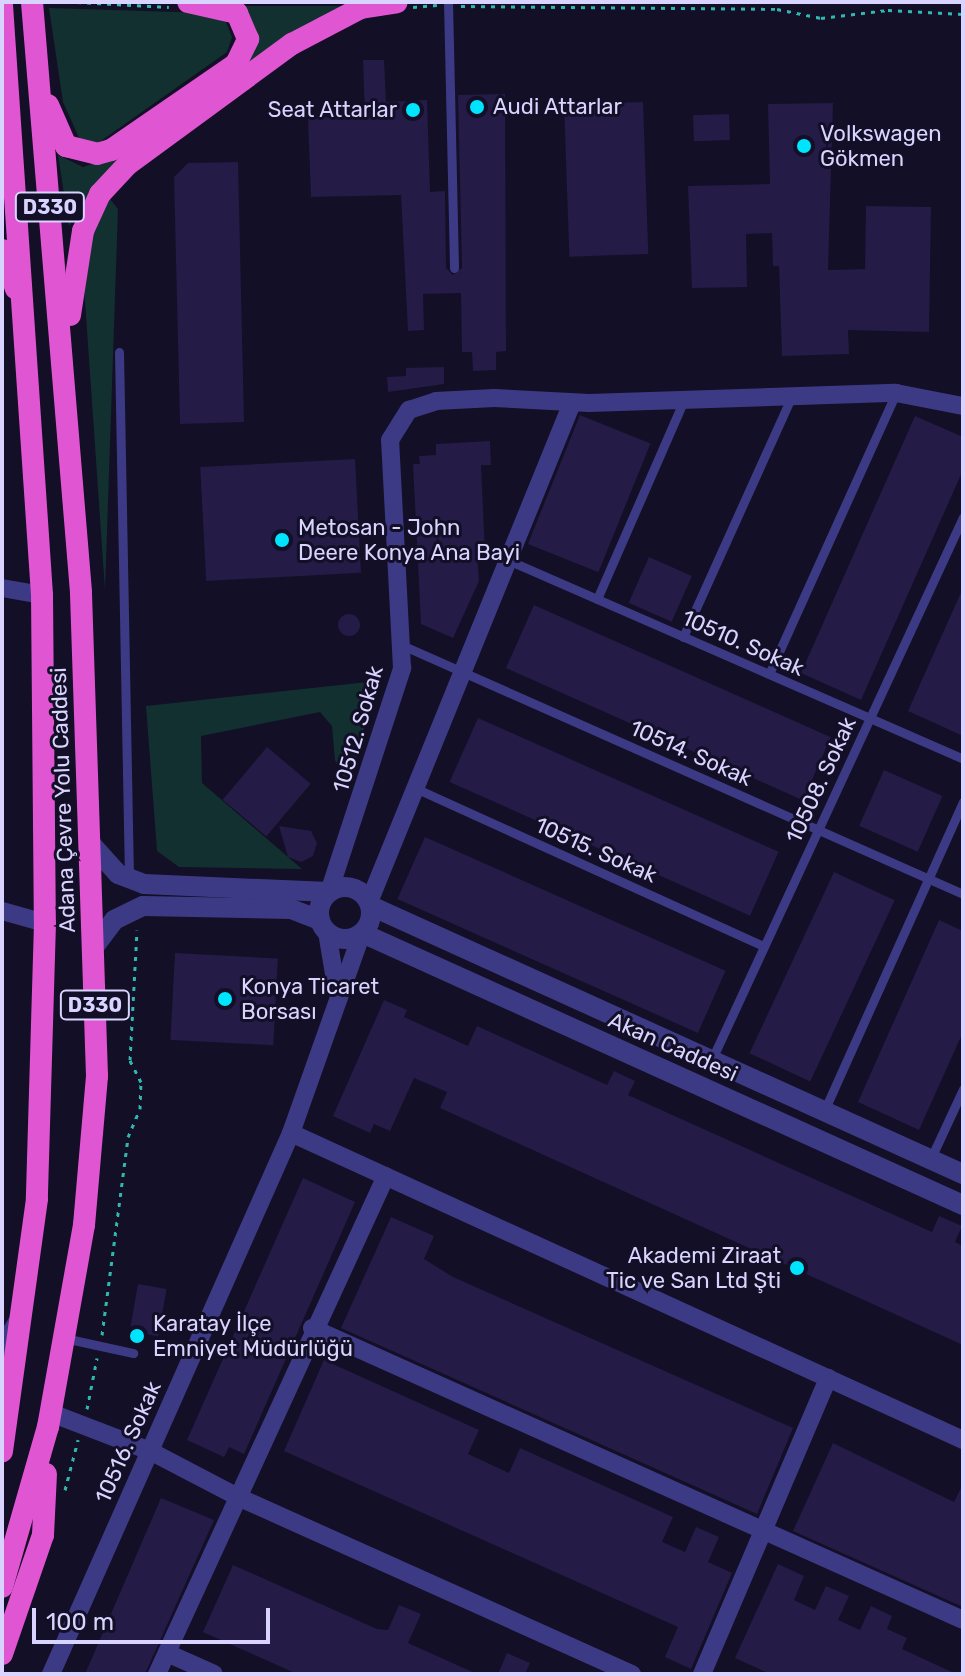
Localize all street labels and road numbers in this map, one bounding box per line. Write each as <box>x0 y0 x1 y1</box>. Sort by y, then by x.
road number: D330 <box>14 191 86 223</box>
street label: 10510. Sokak <box>678 604 808 682</box>
street label: 10512. Sokak <box>327 663 389 795</box>
street label: Adana Çevre Yolu Caddesi <box>45 667 81 933</box>
street label: 10508. Sokak <box>780 713 862 847</box>
street label: 10514. Sokak <box>626 714 756 792</box>
street label: 10515. Sokak <box>531 811 661 889</box>
road number: D330 <box>59 989 131 1021</box>
street label: Akan Caddesi <box>604 1007 742 1087</box>
street label: 10516. Sokak <box>89 1377 167 1507</box>

